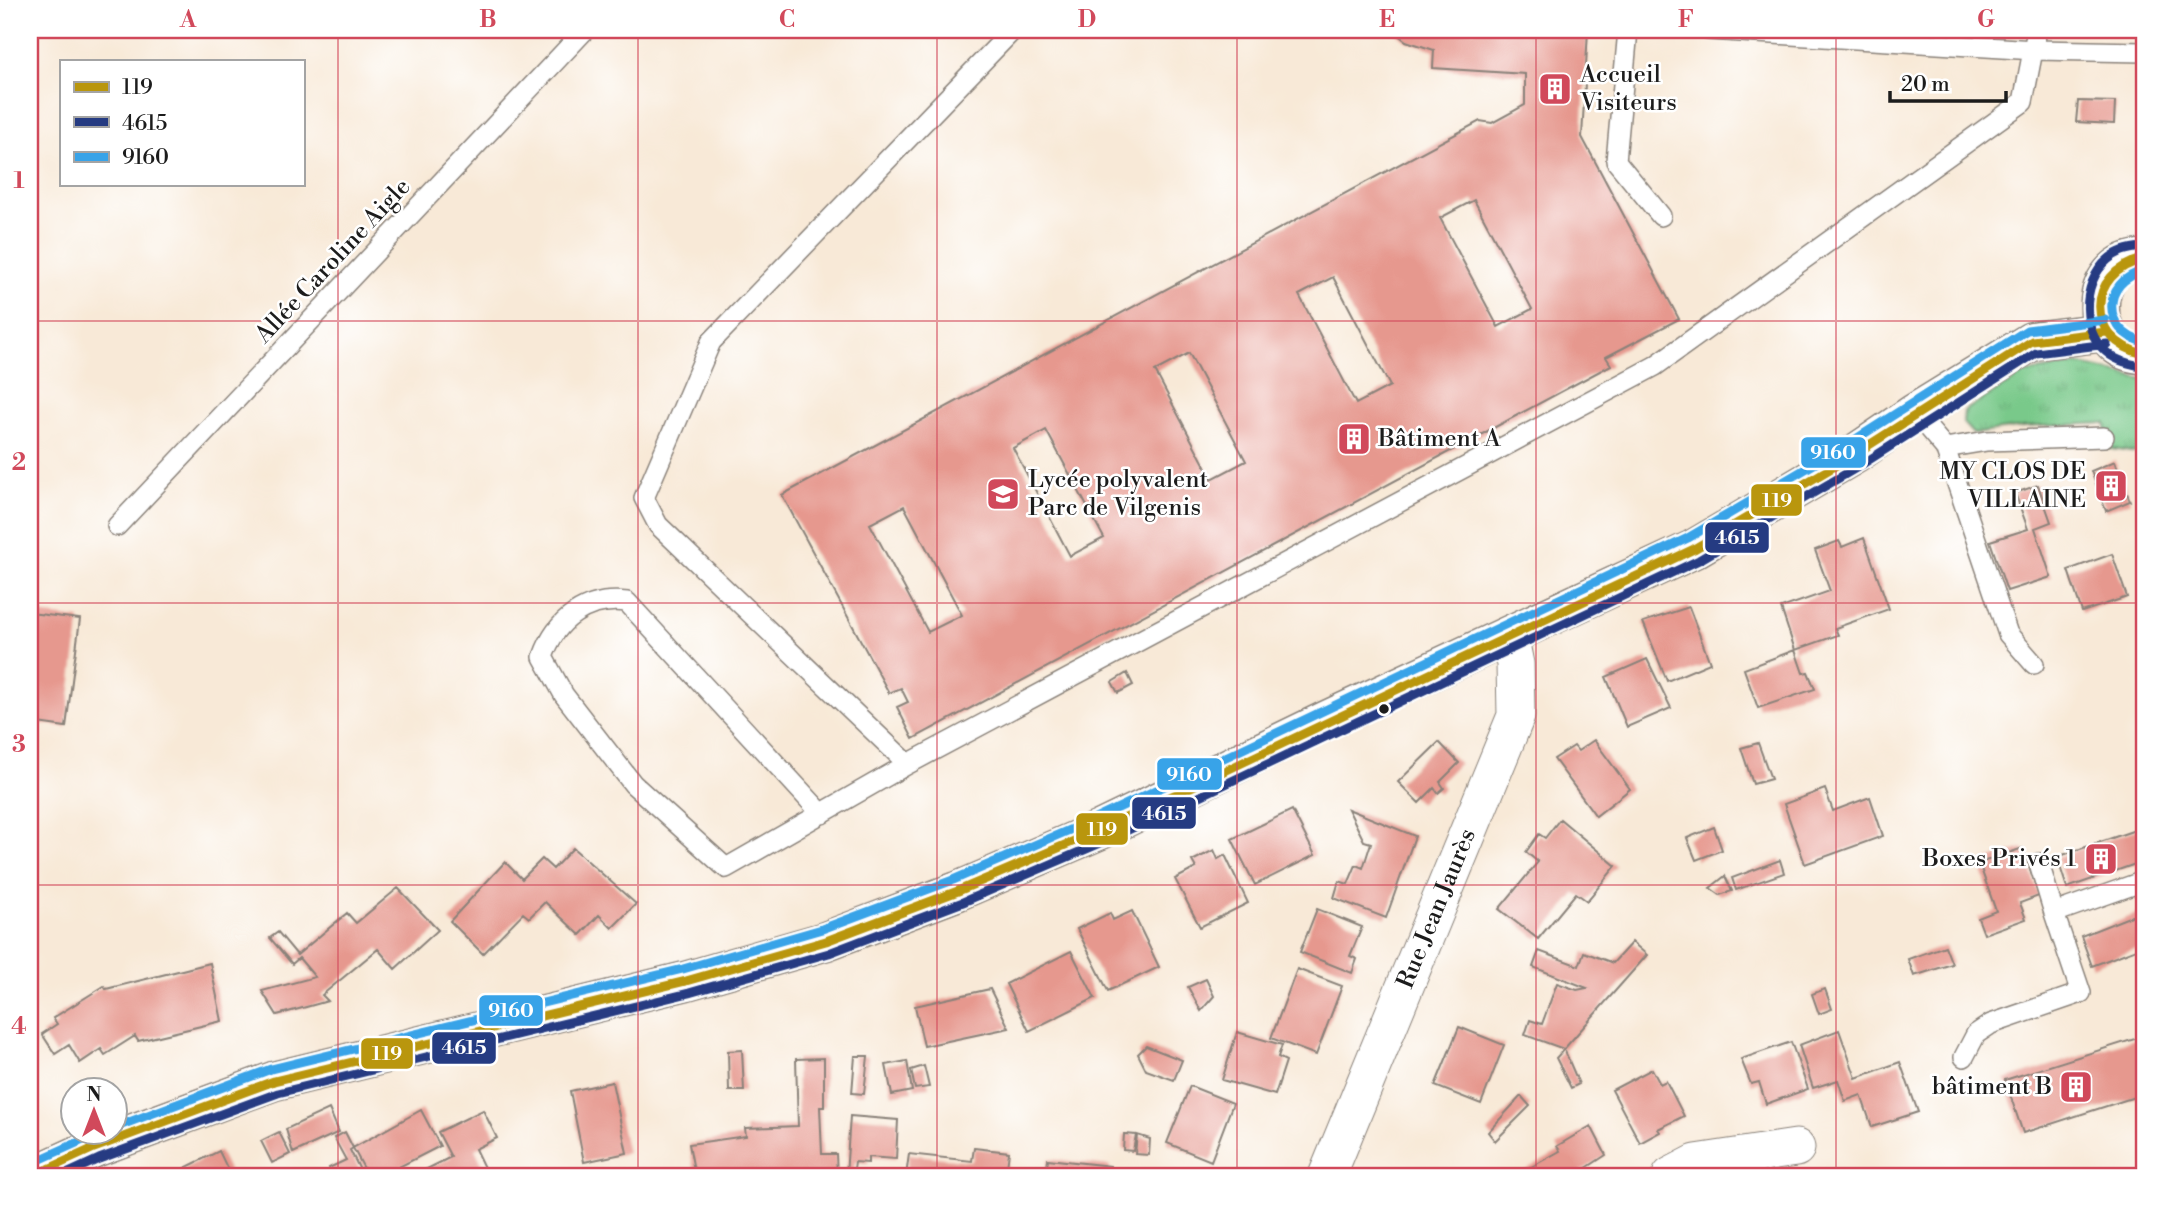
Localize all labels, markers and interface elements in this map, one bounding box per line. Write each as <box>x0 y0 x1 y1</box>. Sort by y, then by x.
text: A <box>179 6 197 34</box>
text: B <box>479 6 497 34</box>
text: C <box>779 6 795 34</box>
text: D <box>1078 6 1096 34</box>
text: E <box>1379 6 1395 34</box>
text: F <box>1678 6 1694 34</box>
text: G <box>1977 6 1995 34</box>
legend <box>60 60 304 186</box>
place label: Accueil Visiteurs <box>1579 60 1677 118</box>
scale bar <box>1890 60 2006 104</box>
building icon: Accueil Visiteurs <box>1536 70 1574 108</box>
text: 20 m <box>1901 72 1950 98</box>
text: 119 <box>122 75 153 101</box>
text: 4615 <box>122 111 167 137</box>
text: 9160 <box>122 145 169 171</box>
text: 1 <box>13 167 25 195</box>
street label: Allée Caroline Aigle <box>248 172 417 350</box>
building icon: Bâtiment A <box>1335 420 1373 458</box>
place label: Bâtiment A <box>1377 424 1501 454</box>
line badge: 9160 <box>1800 436 1867 469</box>
text: 9160 <box>1810 441 1856 465</box>
text: 2 <box>12 449 26 477</box>
place label: MY CLOS DE VILLAINE <box>1939 457 2086 515</box>
place label: Lycée polyvalent Parc de Vilgenis <box>1028 465 1208 523</box>
building icon: MY CLOS DE VILLAINE <box>2092 467 2130 505</box>
school or university icon: Lycée polyvalent Parc de Vilgenis <box>984 475 1022 513</box>
line badge: 119 <box>1750 483 1803 517</box>
text: 119 <box>1762 489 1792 513</box>
line badge: 4615 <box>1704 521 1770 554</box>
text: 4615 <box>1714 526 1760 550</box>
unlabelled marker <box>1377 702 1391 716</box>
text: 3 <box>12 731 26 759</box>
line badge: 9160 <box>1156 757 1223 791</box>
text: 9160 <box>1166 763 1212 787</box>
line badge: 4615 <box>1131 796 1197 830</box>
text: 4615 <box>1141 802 1187 826</box>
line badge: 119 <box>1075 812 1129 846</box>
text: 119 <box>1087 818 1117 842</box>
street label: Rue Jean Jaurès <box>1391 824 1483 993</box>
building icon: Boxes Privés 1 <box>2082 840 2120 878</box>
place label: Boxes Privés 1 <box>1921 844 2077 874</box>
line badge: 9160 <box>478 994 544 1027</box>
text: 9160 <box>488 999 534 1023</box>
text: 4 <box>11 1013 27 1041</box>
line badge: 4615 <box>431 1031 497 1065</box>
text: 4615 <box>441 1036 487 1060</box>
line badge: 119 <box>360 1037 414 1070</box>
text: 119 <box>372 1042 402 1066</box>
building icon: bâtiment B <box>2057 1068 2095 1106</box>
place label: bâtiment B <box>1932 1072 2052 1102</box>
north arrow <box>60 1076 130 1146</box>
text: N <box>86 1083 102 1107</box>

